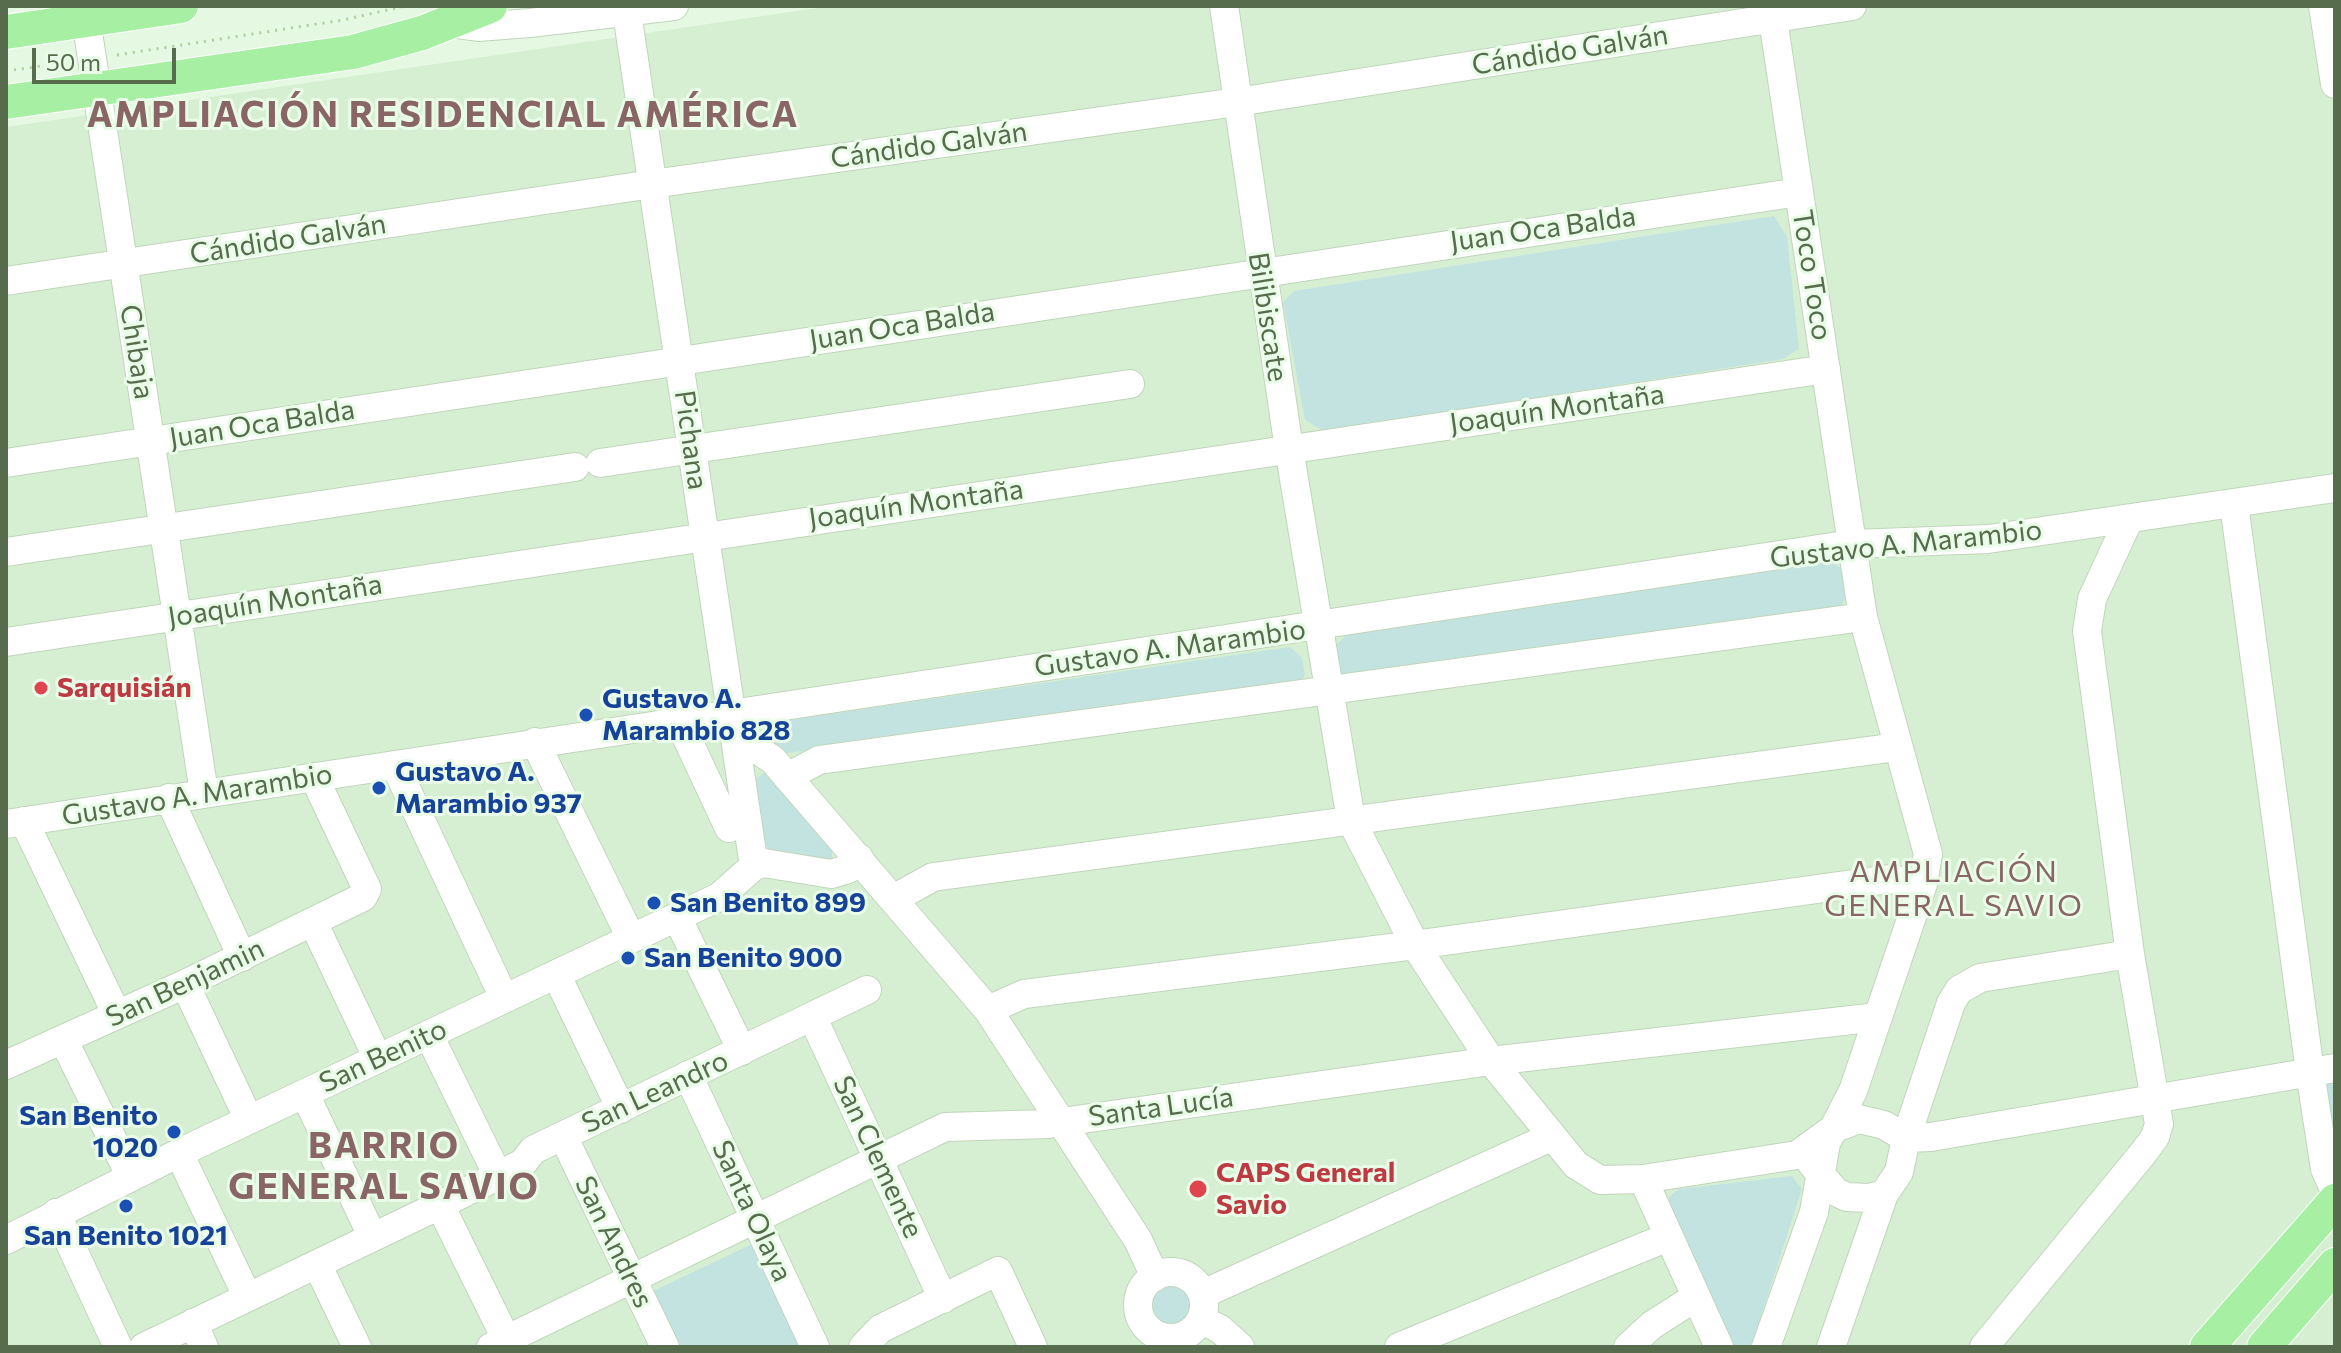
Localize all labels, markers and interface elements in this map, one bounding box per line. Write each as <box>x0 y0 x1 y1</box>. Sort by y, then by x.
street label: Cándido Galván <box>1469 18 1671 82</box>
scale bar <box>36 32 180 82</box>
text: 50 m <box>46 47 101 76</box>
district label: AMPLIACIÓN RESIDENCIAL AMÉRICA <box>87 93 799 137</box>
street label: Cándido Galván <box>828 115 1030 175</box>
street label: Juan Oca Balda <box>1448 199 1638 259</box>
street label: Cándido Galván <box>187 207 389 271</box>
street label: Toco Toco <box>1785 207 1839 343</box>
street label: Bilibiscate <box>1241 250 1295 384</box>
street label: Juan Oca Balda <box>807 295 997 357</box>
street label: Chibaja <box>113 302 161 402</box>
street label: Joaquín Montaña <box>1447 377 1667 441</box>
street label: Pichana <box>667 388 715 492</box>
street label: Juan Oca Balda <box>167 393 357 455</box>
street label: Joaquín Montaña <box>806 472 1026 536</box>
street label: Gustavo A. Marambio <box>1768 513 2044 575</box>
street label: Joaquín Montaña <box>165 567 385 635</box>
street label: Gustavo A. Marambio <box>1032 612 1308 684</box>
place label: Sarquisián <box>57 671 192 705</box>
marker: Sarquisián <box>32 679 50 697</box>
place label: Gustavo A. Marambio 828 <box>602 682 791 748</box>
marker: Gustavo A. Marambio 828 <box>577 706 595 724</box>
place label: Gustavo A. Marambio 937 <box>395 755 582 821</box>
street label: Gustavo A. Marambio <box>59 757 335 833</box>
marker: Gustavo A. Marambio 937 <box>370 779 388 797</box>
district label: AMPLIACIÓN GENERAL SAVIO <box>1824 854 2084 924</box>
place label: San Benito 899 <box>670 886 866 920</box>
marker: San Benito 899 <box>645 894 663 912</box>
street label: San Benjamin <box>100 932 270 1034</box>
place label: San Benito 900 <box>644 941 843 975</box>
marker: San Benito 900 <box>619 949 637 967</box>
street label: San Benito <box>314 1012 452 1100</box>
street label: San Leandro <box>576 1043 734 1141</box>
street label: San Clemente <box>826 1071 930 1243</box>
street label: Santa Lucía <box>1086 1080 1236 1134</box>
place label: San Benito 1020 <box>19 1099 158 1165</box>
marker: San Benito 1020 <box>165 1123 183 1141</box>
district label: BARRIO GENERAL SAVIO <box>228 1124 540 1209</box>
street label: Santa Olaya <box>705 1135 799 1287</box>
place label: CAPS General Savio <box>1216 1156 1395 1222</box>
street label: San Andres <box>568 1171 660 1313</box>
marker: CAPS General Savio <box>1187 1178 1209 1200</box>
marker: San Benito 1021 <box>117 1197 135 1215</box>
place label: San Benito 1021 <box>24 1219 228 1253</box>

